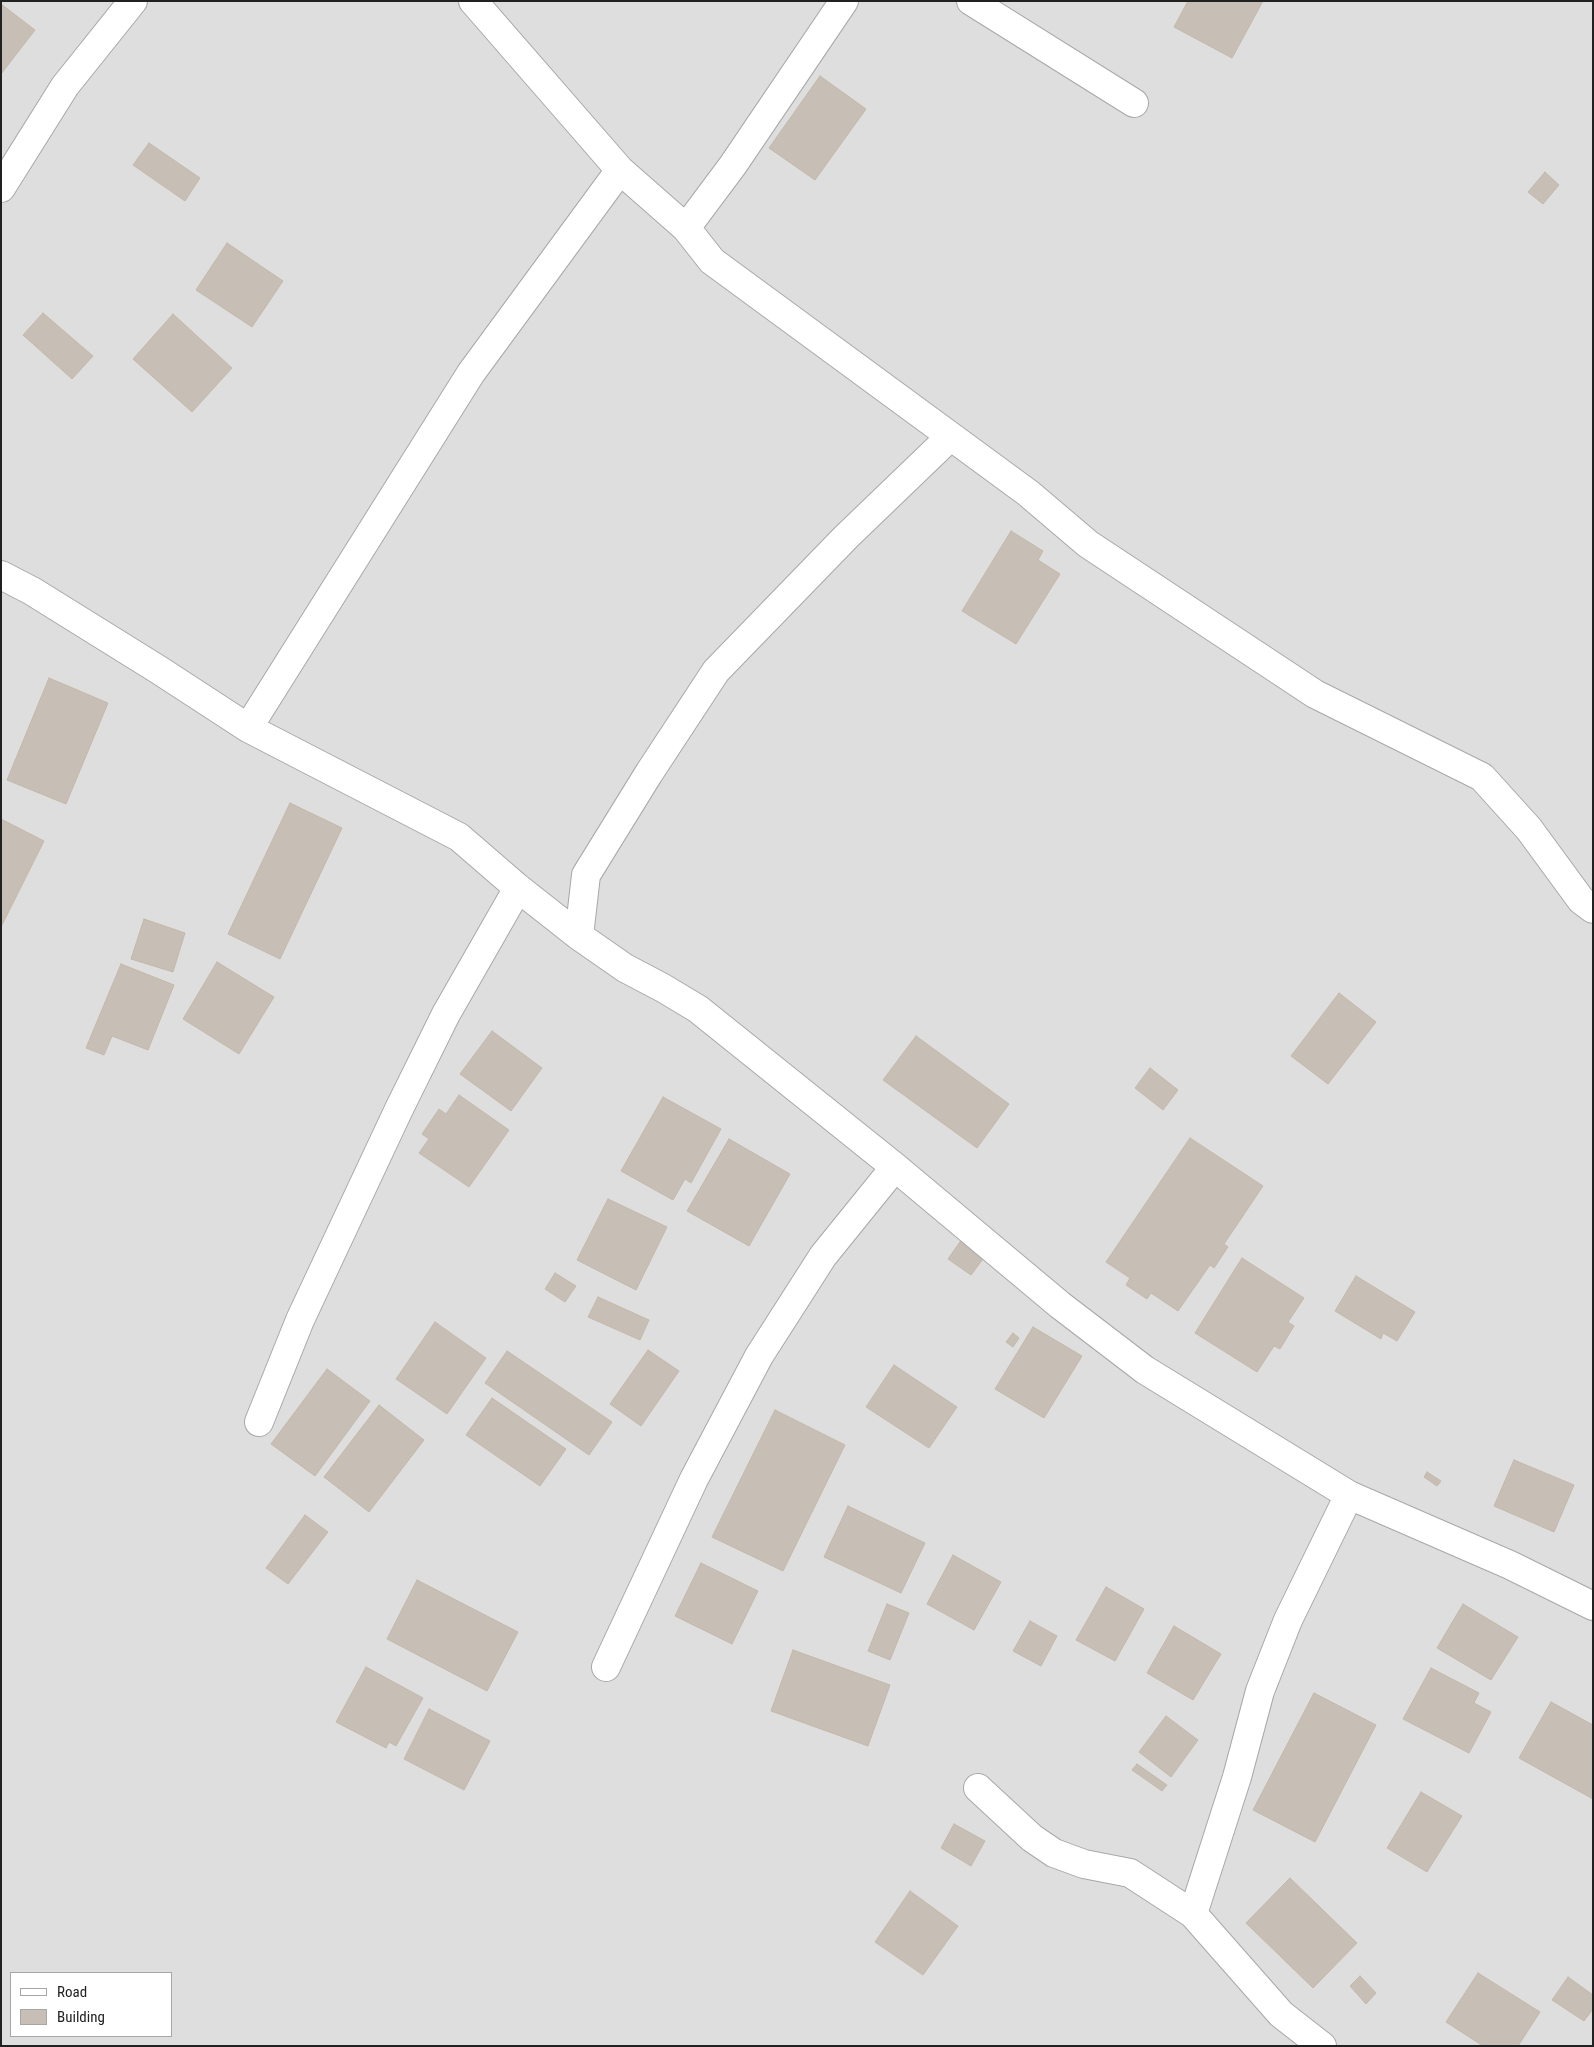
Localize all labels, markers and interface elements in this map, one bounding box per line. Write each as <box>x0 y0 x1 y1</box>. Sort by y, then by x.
legend <box>10 1972 172 2037</box>
text: Road <box>57 1983 87 2001</box>
text: Building <box>57 2008 105 2026</box>

